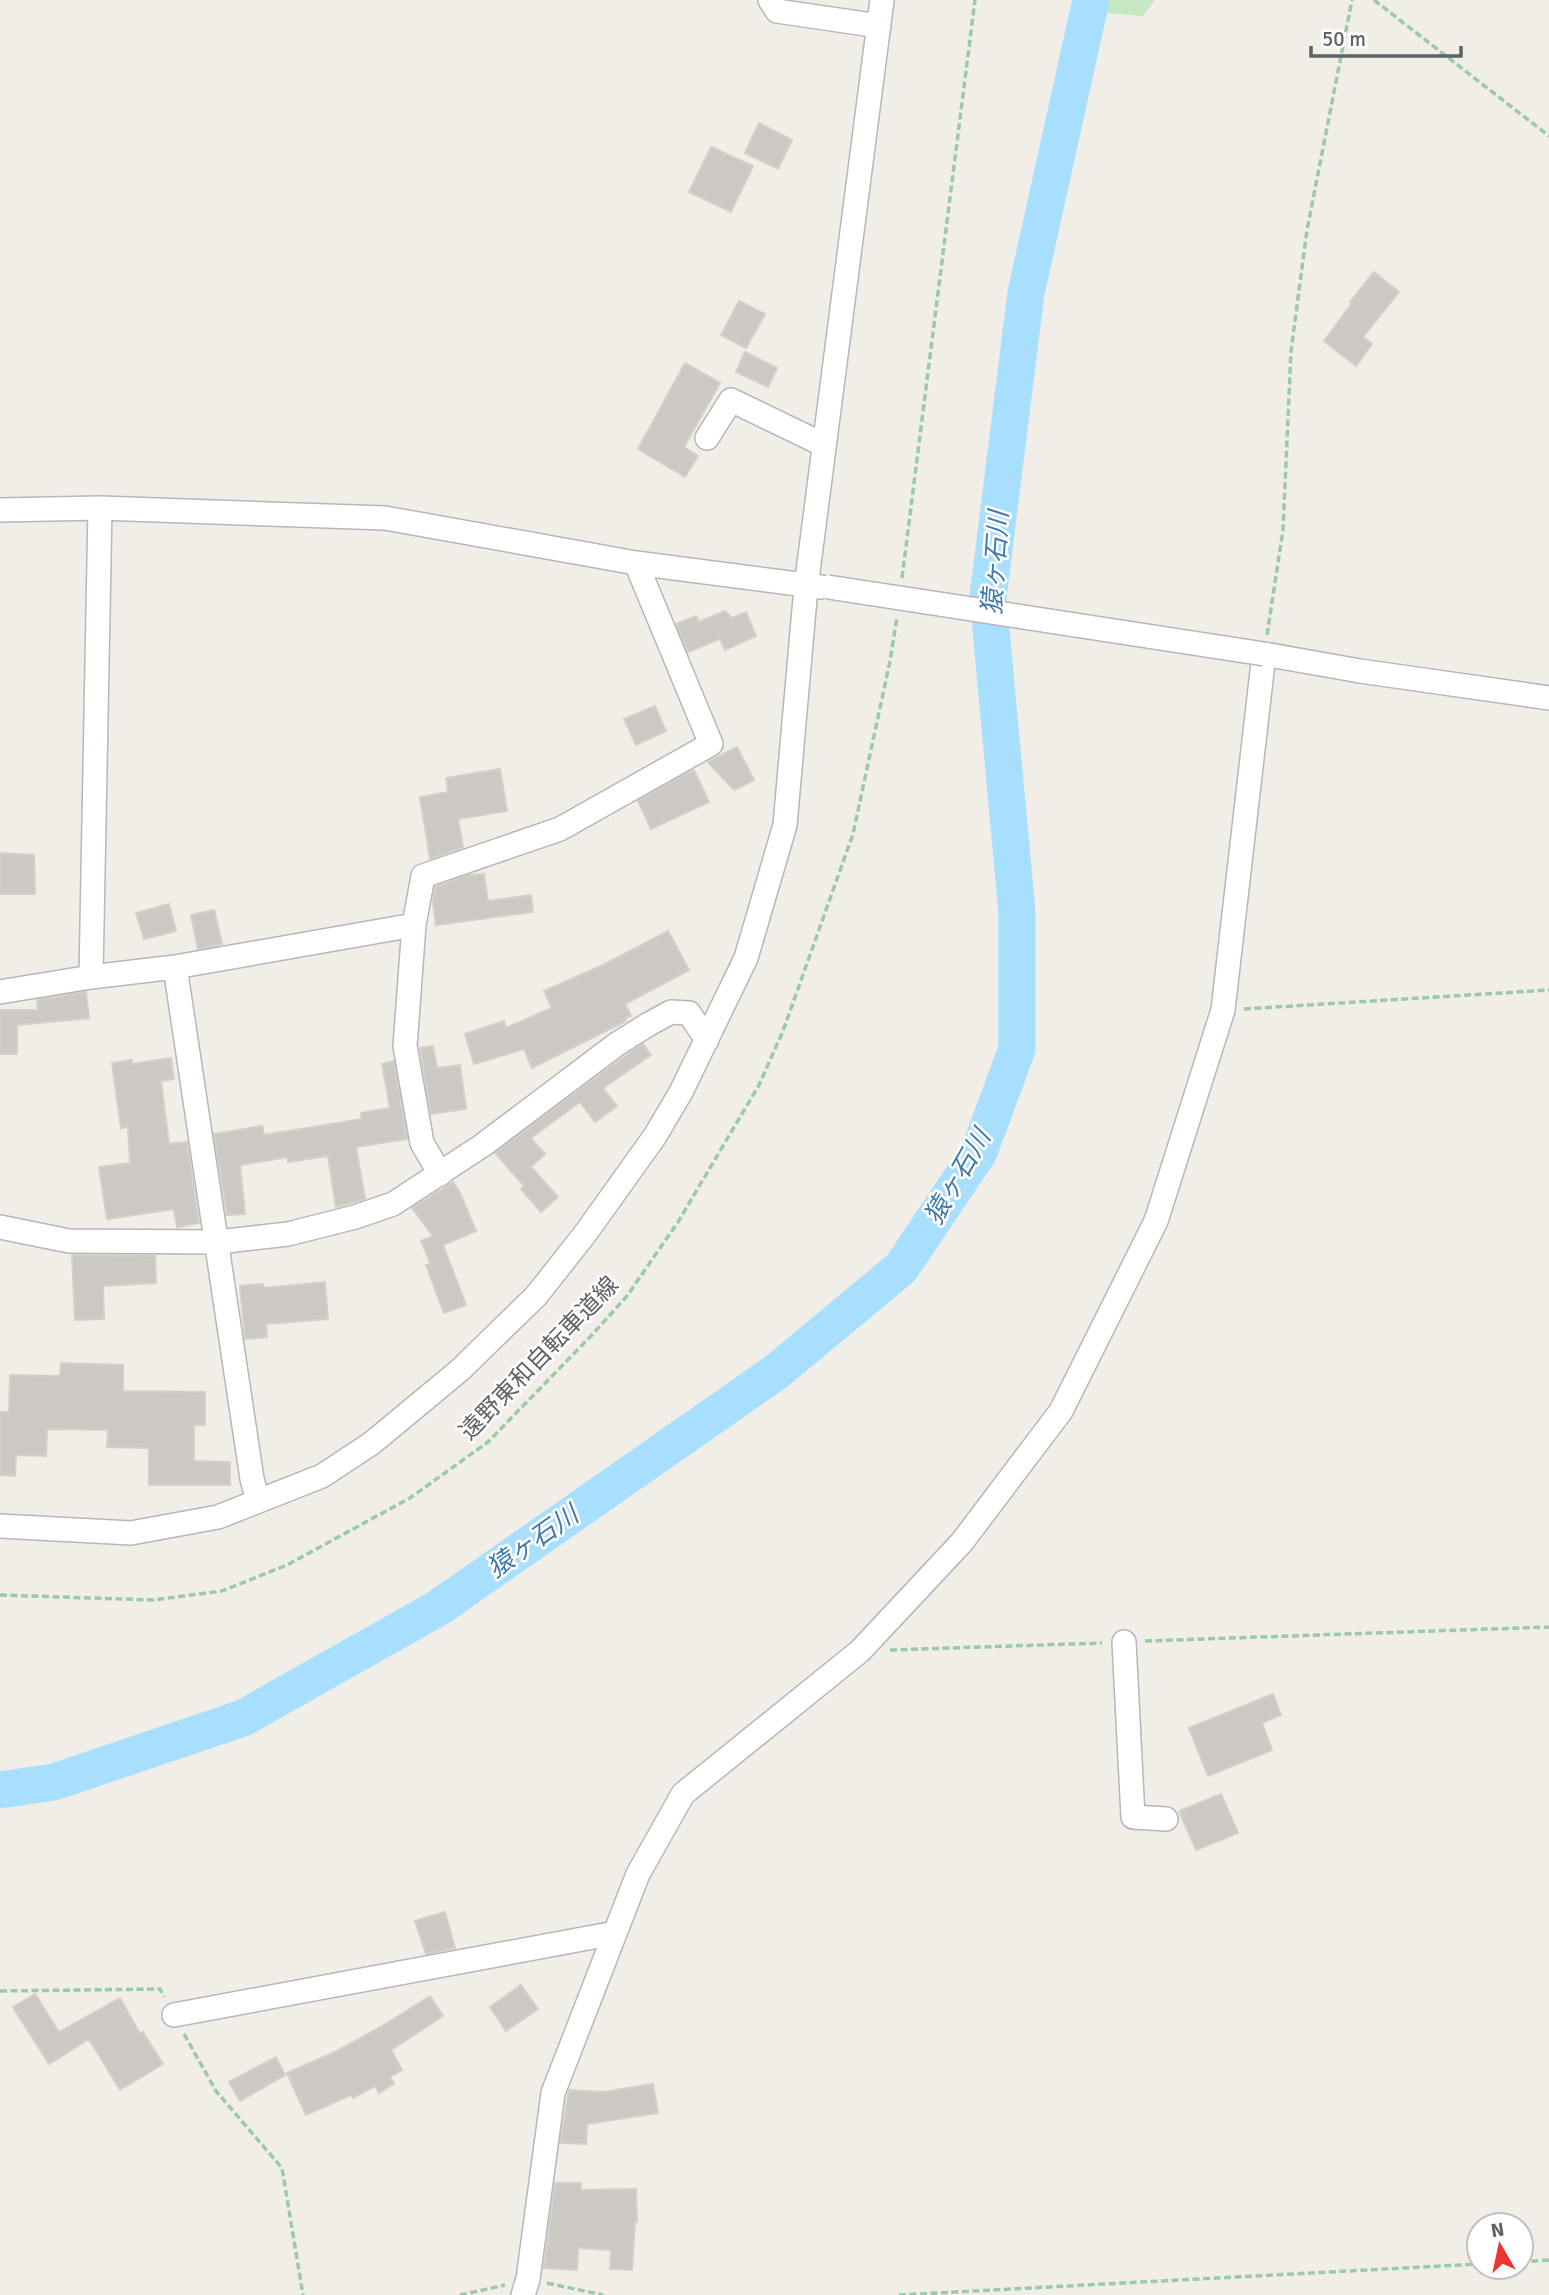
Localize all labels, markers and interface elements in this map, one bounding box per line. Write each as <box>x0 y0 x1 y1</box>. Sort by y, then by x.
scale bar <box>1311 14 1462 58</box>
text: 50 m <box>1322 26 1366 52</box>
water label: 猿ヶ石川 <box>976 507 1016 616</box>
water label: 猿ヶ石川 <box>918 1121 999 1230</box>
street label: 遠野東和自転車道線 <box>453 1270 625 1446</box>
water label: 猿ヶ石川 <box>481 1497 587 1585</box>
north arrow <box>1465 2211 1535 2281</box>
text: N <box>1489 2217 1506 2243</box>

